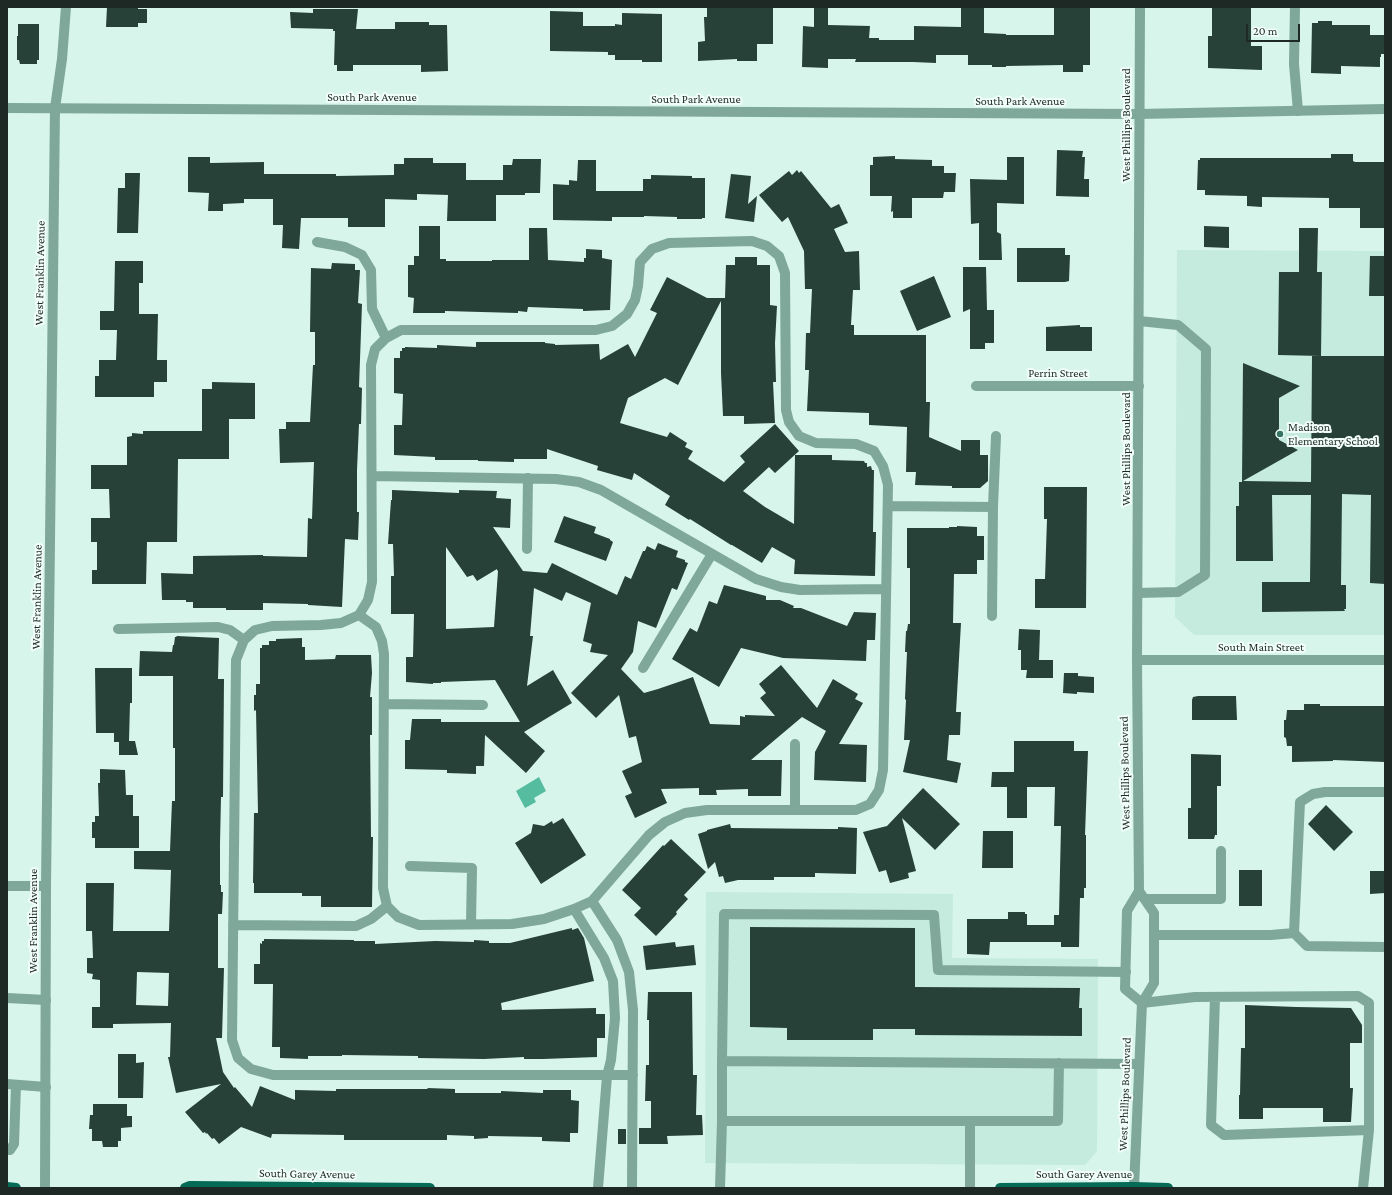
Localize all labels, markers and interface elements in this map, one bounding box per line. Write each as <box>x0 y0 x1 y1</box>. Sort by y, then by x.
scale bar <box>1248 16 1302 42</box>
text: 20 m <box>1253 24 1277 38</box>
street label: West Phillips Boulevard <box>1119 68 1133 182</box>
street label: South Park Avenue <box>327 90 417 104</box>
street label: South Park Avenue <box>651 92 741 106</box>
street label: South Park Avenue <box>975 94 1065 108</box>
street label: West Franklin Avenue <box>32 221 48 325</box>
street label: Perrin Street <box>1028 366 1088 380</box>
street label: West Phillips Boulevard <box>1119 392 1133 506</box>
place label: Madison Elementary School <box>1288 420 1378 448</box>
marker: Madison Elementary School <box>1275 429 1285 439</box>
street label: West Franklin Avenue <box>29 545 45 649</box>
street label: South Main Street <box>1218 640 1304 654</box>
street label: West Phillips Boulevard <box>1117 716 1133 830</box>
street label: West Franklin Avenue <box>26 869 40 973</box>
street label: West Phillips Boulevard <box>1116 1037 1134 1151</box>
street label: South Garey Avenue <box>259 1166 355 1182</box>
street label: South Garey Avenue <box>1036 1167 1132 1181</box>

